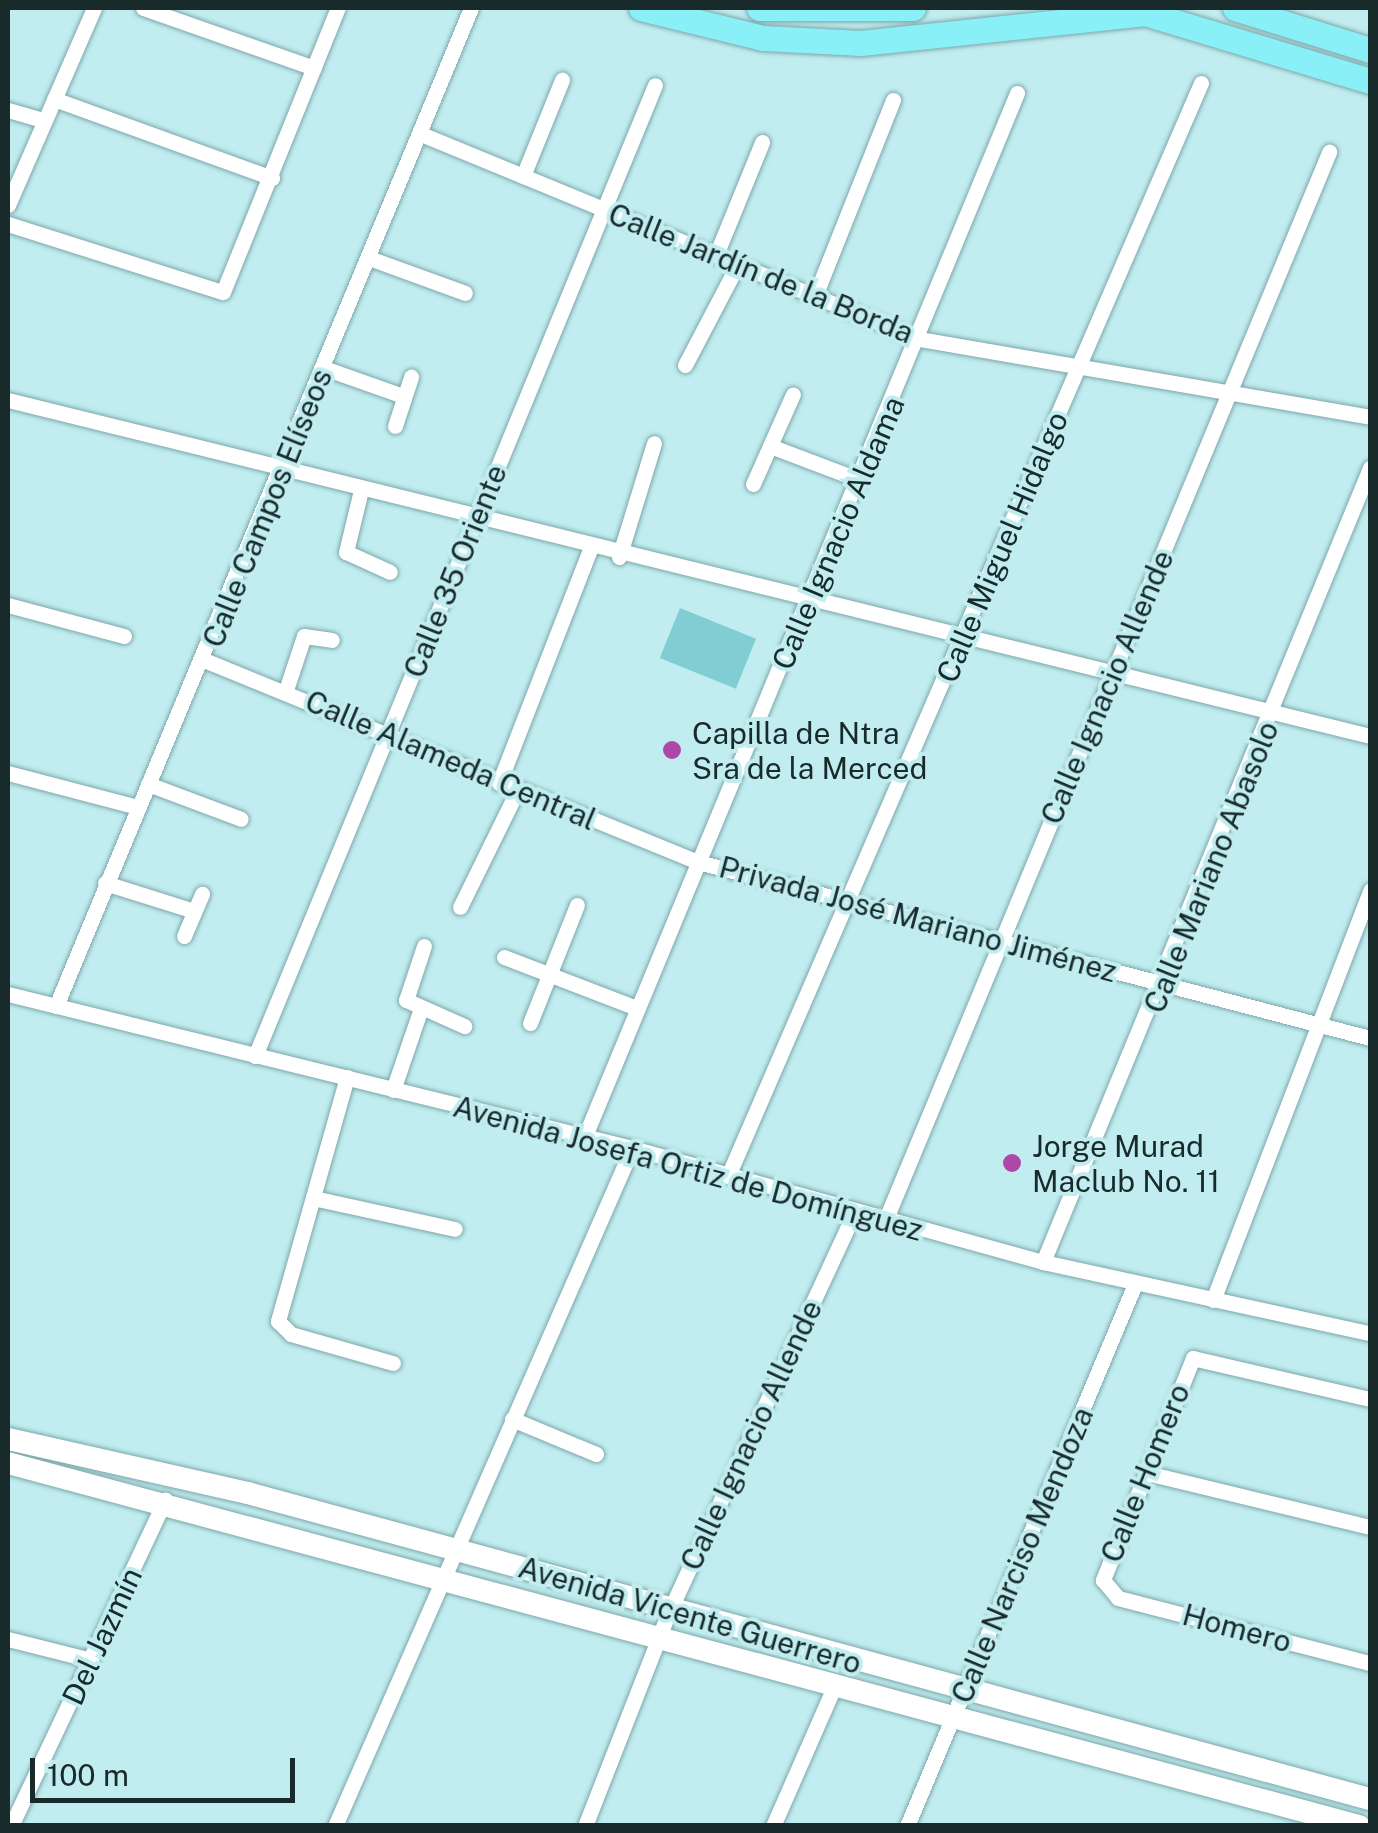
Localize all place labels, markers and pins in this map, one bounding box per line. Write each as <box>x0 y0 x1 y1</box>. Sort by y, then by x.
place label: Capilla de Ntra Sra de la Merced <box>692 715 928 786</box>
marker: Capilla de Ntra Sra de la Merced <box>661 739 683 761</box>
place label: Jorge Murad Maclub No. 11 <box>1032 1128 1220 1198</box>
marker: Jorge Murad Maclub No. 11 <box>1001 1152 1023 1174</box>

